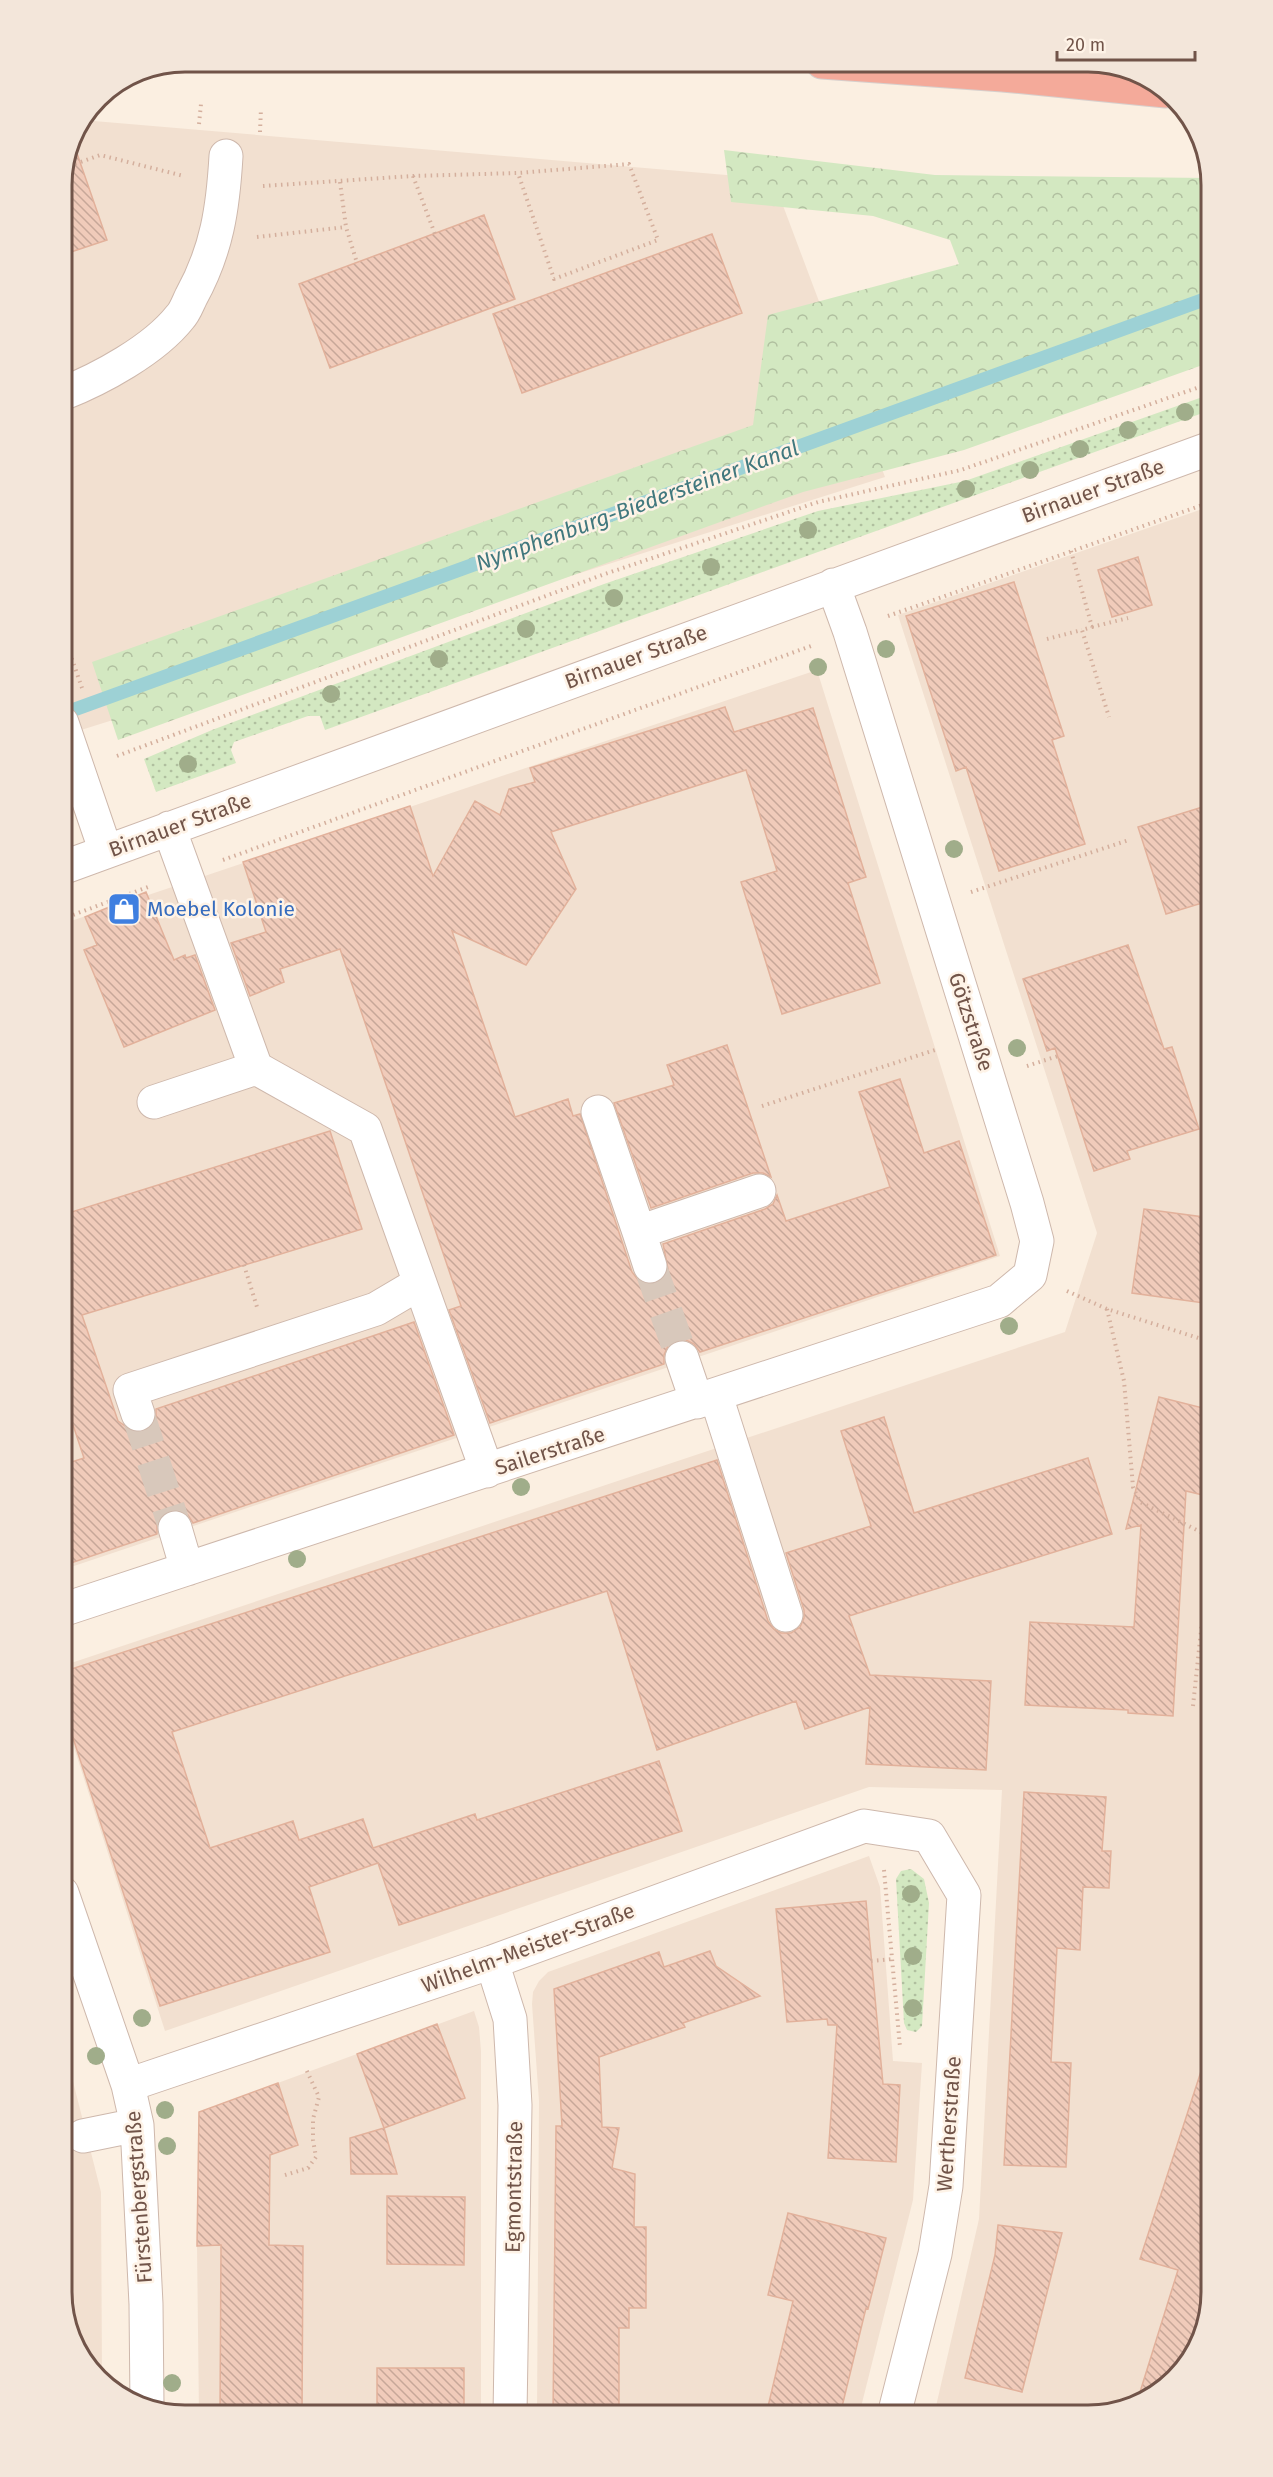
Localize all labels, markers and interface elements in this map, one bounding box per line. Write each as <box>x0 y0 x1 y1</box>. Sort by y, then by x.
scale bar <box>1057 24 1195 62</box>
text: 20 m <box>1066 34 1105 56</box>
water label: Nymphenburg-Biedersteiner Kanal <box>472 434 802 577</box>
street label: Birnauer Straße <box>1018 453 1168 529</box>
street label: Birnauer Straße <box>561 619 711 695</box>
street label: Birnauer Straße <box>105 787 255 863</box>
shop icon: Moebel Kolonie <box>106 891 142 927</box>
place label: Moebel Kolonie <box>147 896 295 922</box>
street label: Götzstraße <box>943 969 999 1075</box>
street label: Sailerstraße <box>492 1421 608 1481</box>
street label: Wilhelm-Meister-Straße <box>418 1897 638 1999</box>
street label: Wertherstraße <box>931 2055 967 2193</box>
street label: Fürstenbergstraße <box>120 2110 158 2284</box>
street label: Egmontstraße <box>500 2121 528 2253</box>

